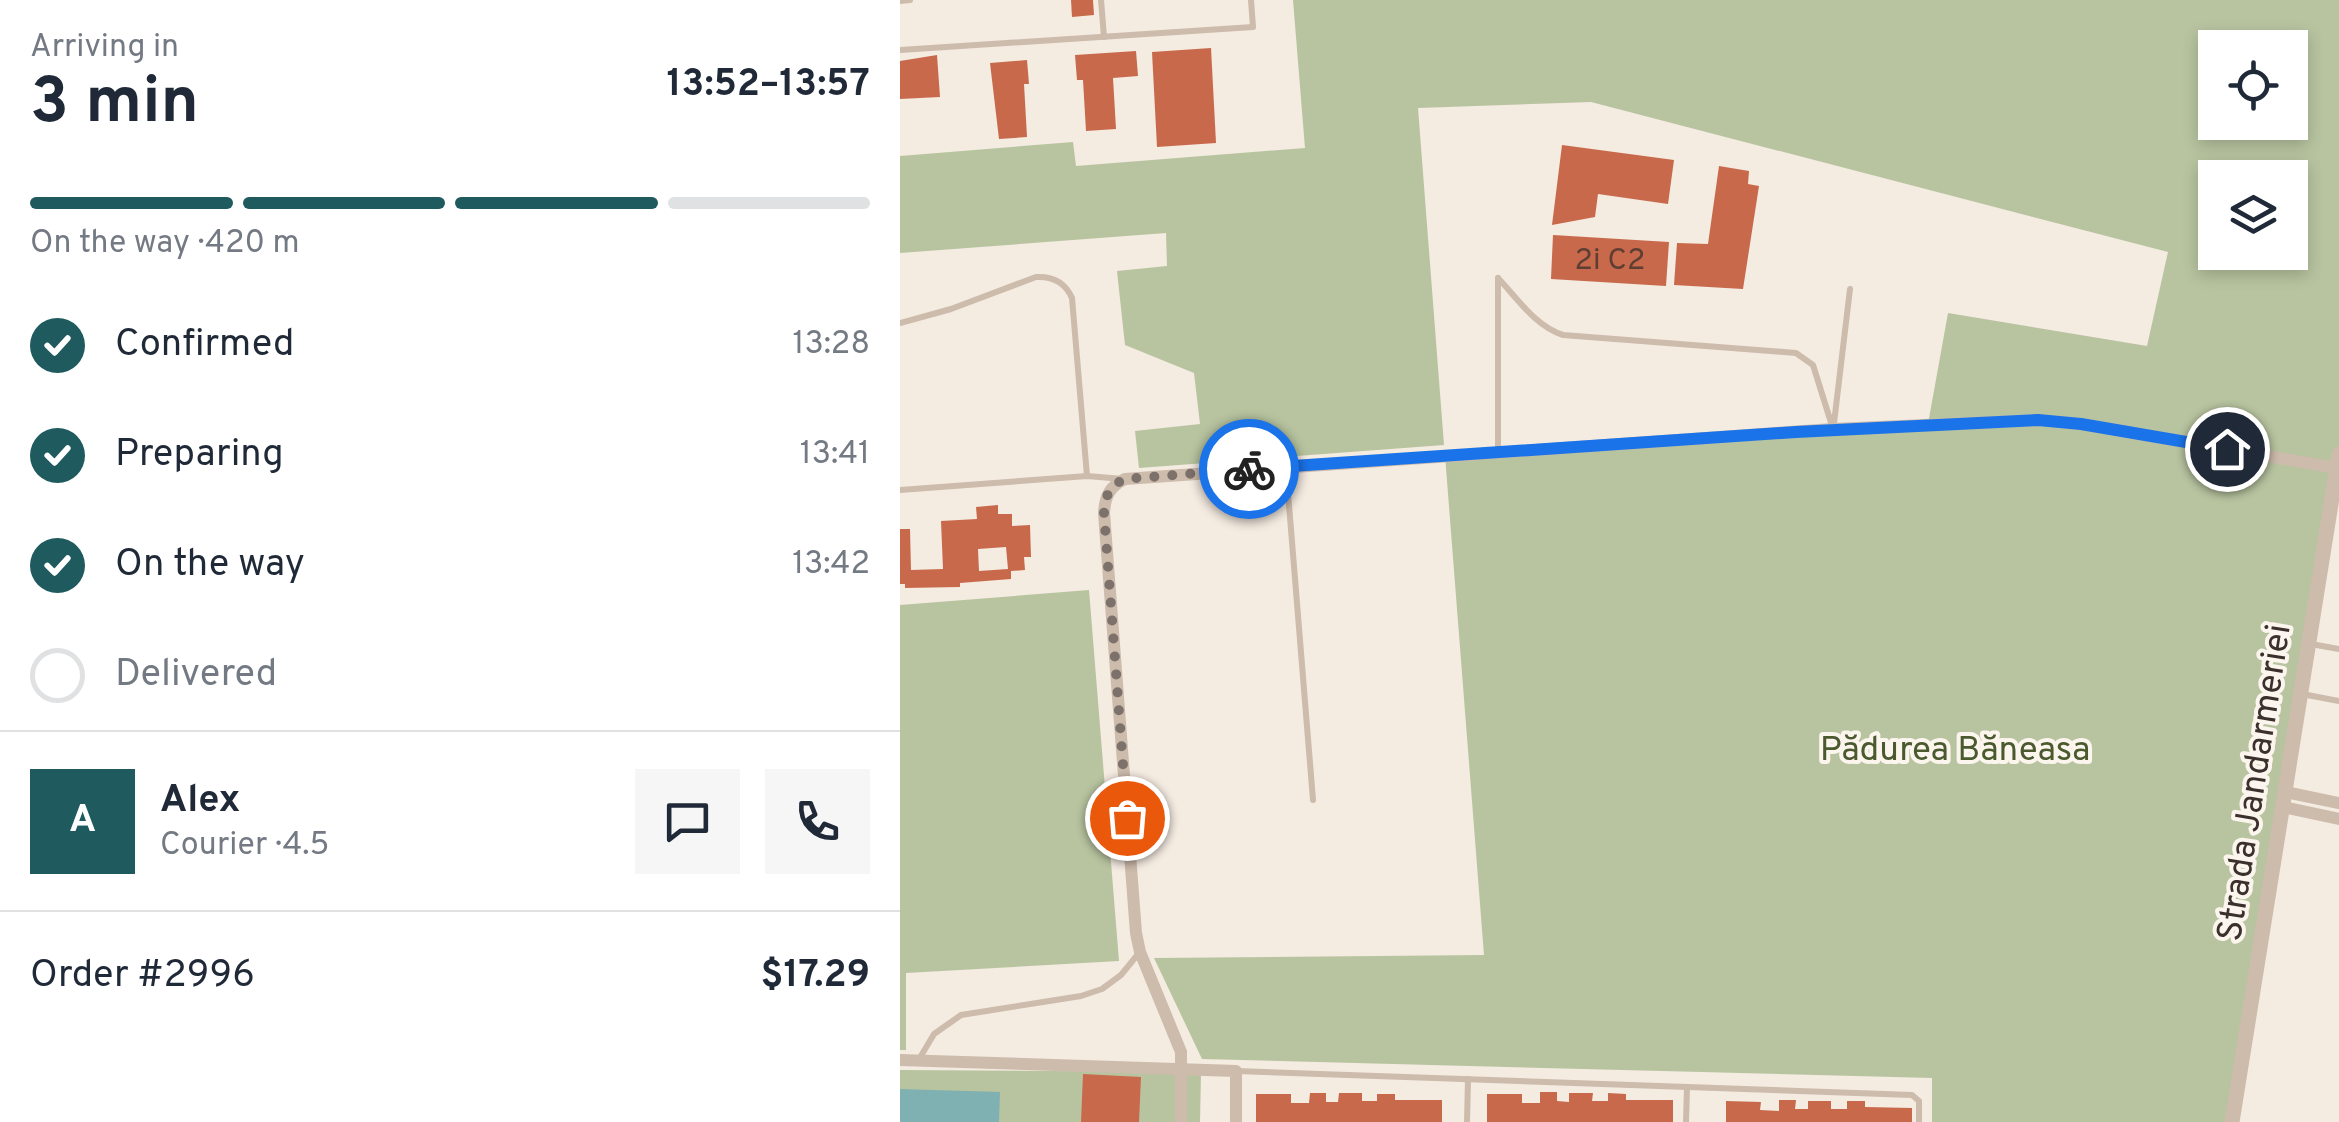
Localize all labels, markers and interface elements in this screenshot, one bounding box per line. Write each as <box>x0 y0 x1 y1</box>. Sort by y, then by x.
text: Arriving in <box>30 28 179 68</box>
map controls <box>2198 30 2308 270</box>
button: locate <box>2198 30 2308 140</box>
text: 13:52–13:57 <box>666 61 870 110</box>
text: 3 min <box>30 64 199 146</box>
button: layers <box>2198 160 2308 270</box>
text: On the way · 420 m <box>30 224 300 264</box>
house number: 2i C2 <box>1575 243 1645 280</box>
icon: check <box>30 318 85 373</box>
text: Confirmed <box>115 321 294 370</box>
text: 13:28 <box>792 325 870 365</box>
pin <box>2185 407 2270 492</box>
courier <box>1199 419 1299 519</box>
icon: home <box>2200 422 2255 477</box>
icon: check <box>30 428 85 483</box>
text: Preparing <box>115 431 284 480</box>
text: 13:41 <box>800 435 870 475</box>
icon: bike <box>1222 442 1277 497</box>
icon: check <box>30 538 85 593</box>
text: On the way <box>115 541 305 590</box>
text: 13:42 <box>792 545 870 585</box>
street label: Strada Jandarmeriei <box>2209 621 2303 945</box>
text: Delivered <box>115 651 277 700</box>
park label: Pădurea Băneasa <box>1820 729 2090 773</box>
button: chat <box>635 769 740 874</box>
button: phone <box>765 769 870 874</box>
pin <box>1085 776 1170 861</box>
text: Alex <box>160 777 240 826</box>
icon: bag <box>1100 791 1155 846</box>
text: A <box>69 797 96 846</box>
text: Courier · 4.5 <box>160 826 329 866</box>
text: Order #2996 <box>30 952 255 1001</box>
text: $17.29 <box>761 952 870 1001</box>

